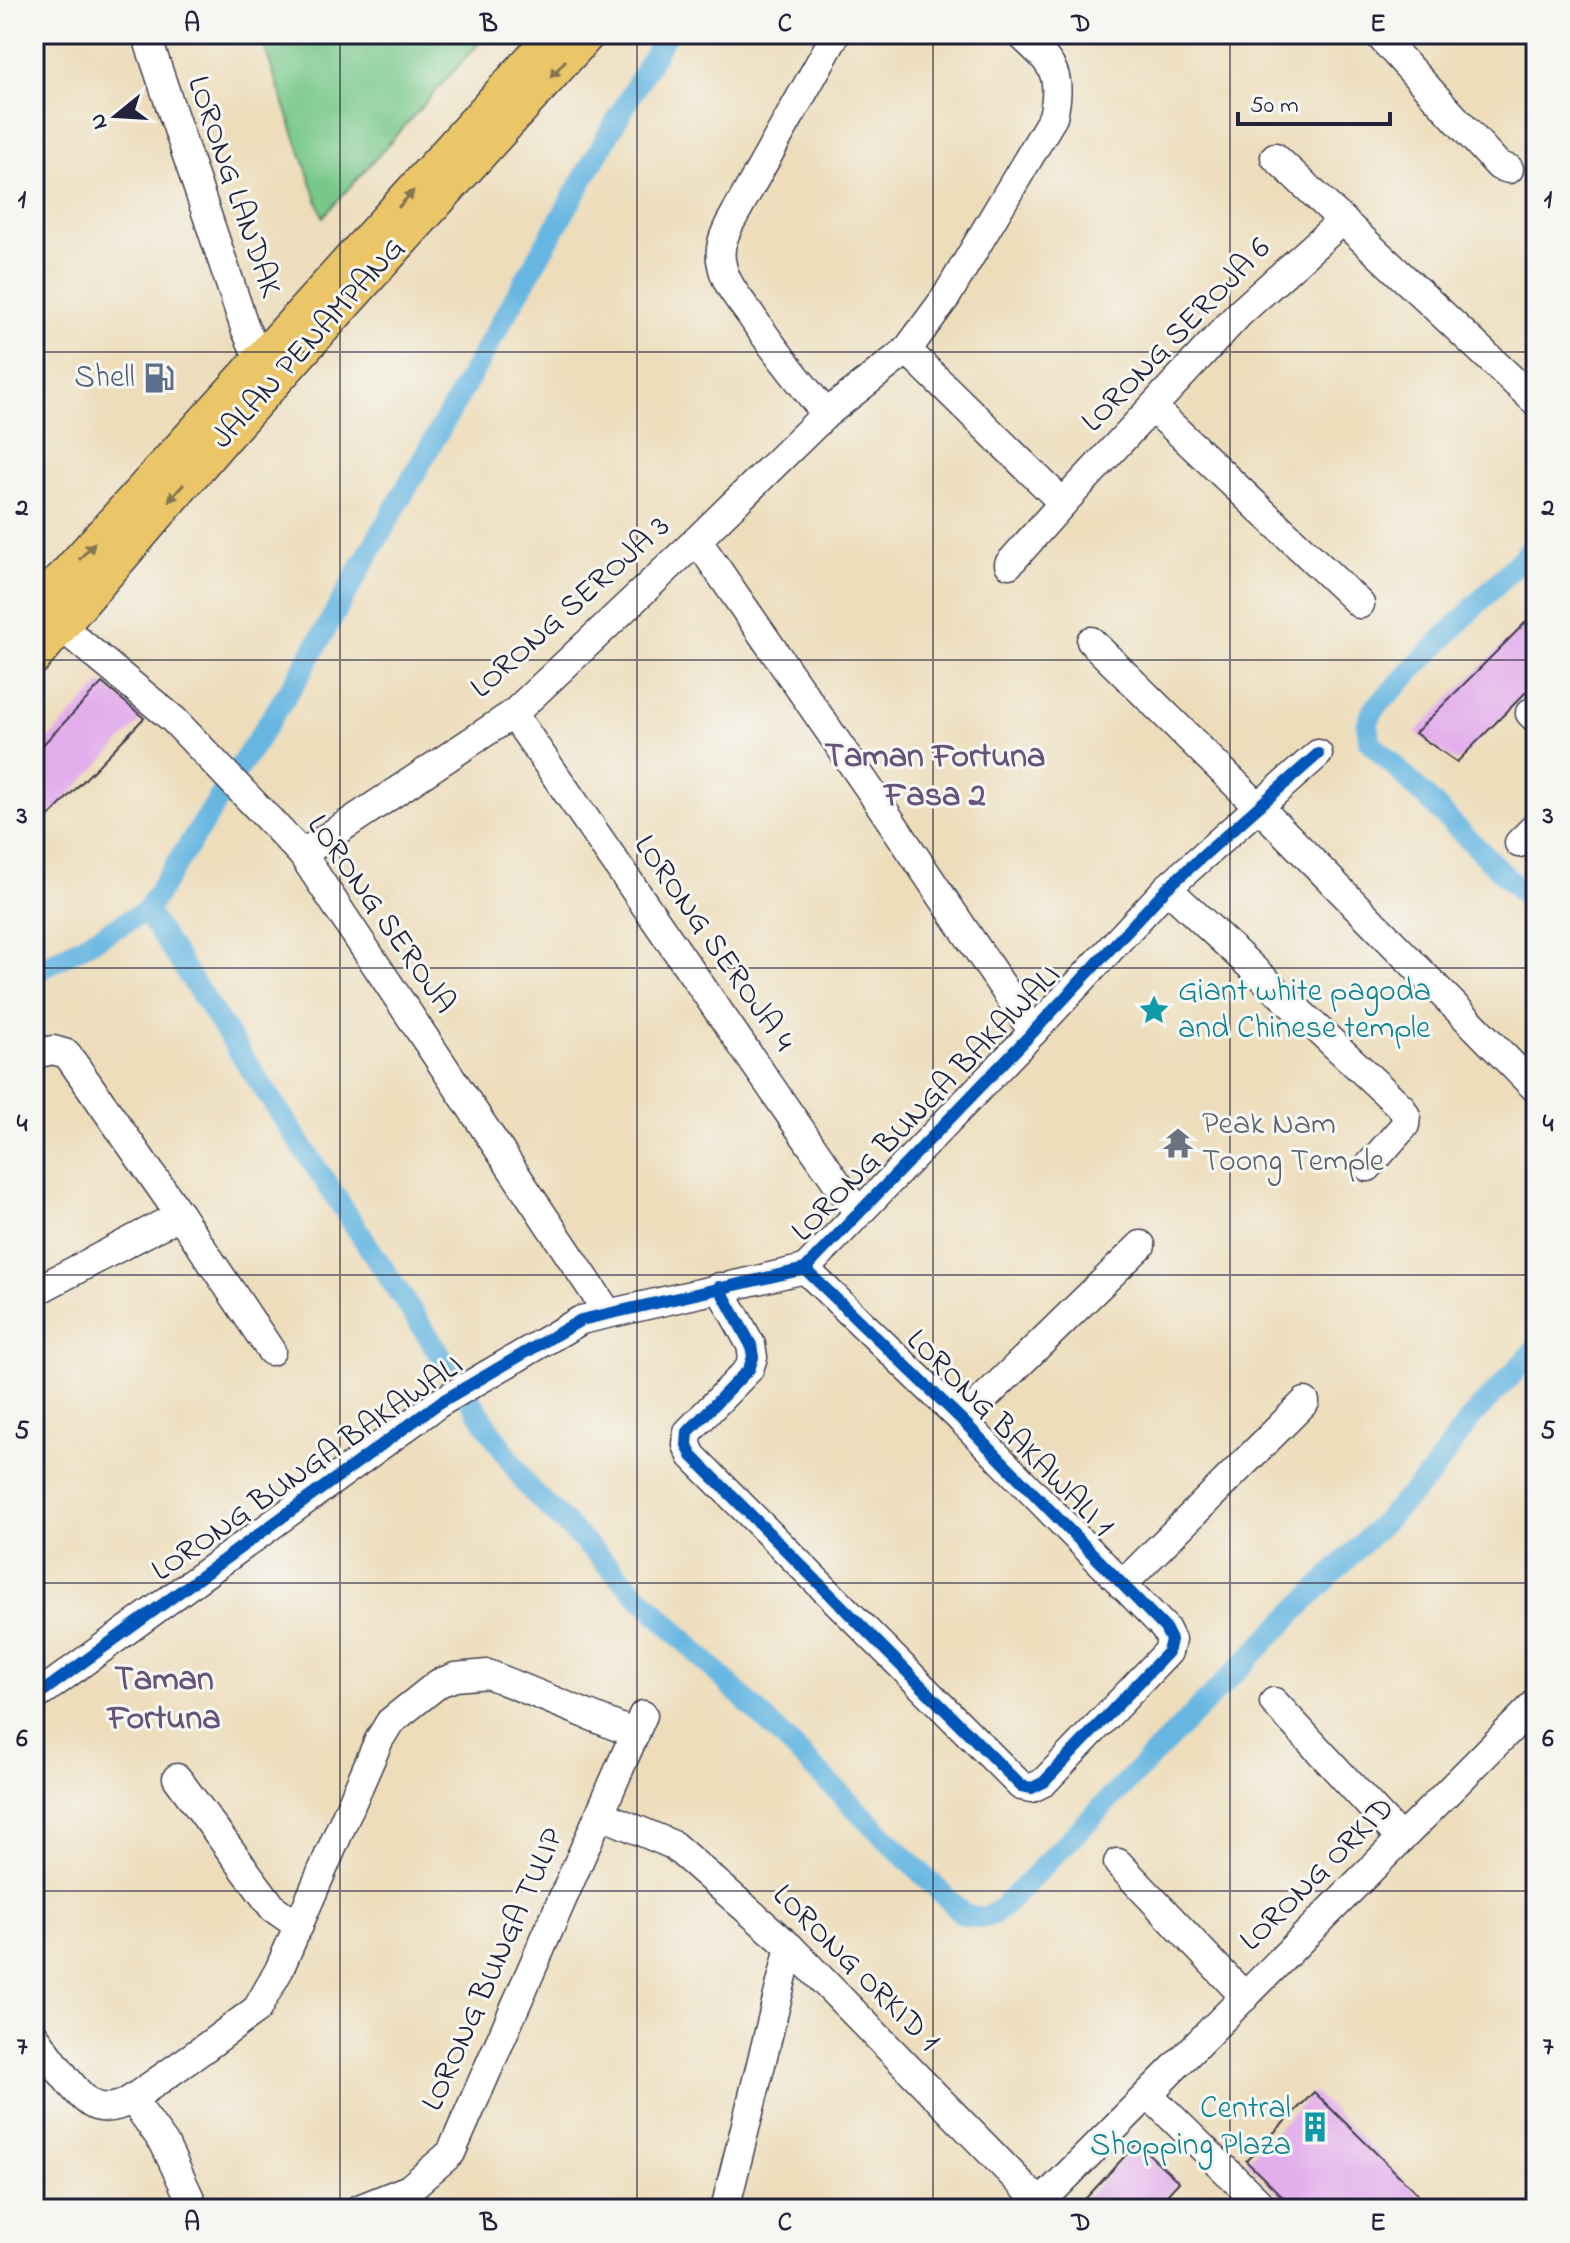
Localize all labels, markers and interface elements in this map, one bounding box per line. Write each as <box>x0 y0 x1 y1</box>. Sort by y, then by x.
text: A <box>184 6 200 44</box>
text: B <box>479 6 498 44</box>
text: C <box>778 6 792 44</box>
text: D <box>1070 6 1091 44</box>
text: E <box>1370 6 1386 44</box>
one-way arrow <box>550 58 567 78</box>
street label: LORONG LANDAK <box>173 70 293 305</box>
north arrow <box>76 76 156 156</box>
scale bar <box>1238 76 1390 126</box>
text: 50 m <box>1250 89 1299 124</box>
text: N <box>82 109 117 133</box>
text: 1 <box>18 182 27 220</box>
text: 1 <box>1544 182 1553 220</box>
one-way arrow <box>396 190 414 209</box>
street label: JALAN PENAMPANG <box>201 228 417 460</box>
street label: LORONG SEROJA 6 <box>1071 228 1283 444</box>
place label: Shell <box>74 355 135 402</box>
fuel station icon: Shell <box>142 361 176 395</box>
one-way arrow <box>168 483 185 503</box>
text: 2 <box>15 490 29 528</box>
text: 2 <box>1541 490 1555 528</box>
street label: LORONG SEROJA 3 <box>460 505 682 711</box>
one-way arrow <box>78 542 95 562</box>
district label: Taman Fortuna Fasa 2 <box>825 733 1045 822</box>
text: 3 <box>16 798 28 836</box>
text: 3 <box>1542 798 1554 836</box>
street label: LORONG SEROJA <box>294 806 466 1024</box>
street label: LORONG SEROJA 4 <box>621 826 805 1062</box>
street label: LORONG BUNGA BAKAWALI <box>781 954 1073 1254</box>
place label: Giant white pagoda and Chinese temple <box>1178 969 1431 1053</box>
place icon: Giant white pagoda and Chinese temple <box>1137 993 1171 1027</box>
place label: Peak Nam Toong Temple <box>1202 1102 1385 1186</box>
text: 4 <box>17 1106 28 1144</box>
text: 4 <box>1543 1106 1554 1144</box>
temple icon: Peak Nam Toong Temple <box>1161 1126 1195 1160</box>
street label: LORONG BAKAWALI 1 <box>894 1319 1124 1549</box>
street label: LORONG BUNGA BAKAWALI <box>143 1343 473 1595</box>
text: 5 <box>15 1413 30 1451</box>
text: 5 <box>1541 1413 1556 1451</box>
district label: Taman Fortuna <box>105 1656 221 1745</box>
text: 6 <box>16 1721 28 1759</box>
text: 6 <box>1542 1721 1554 1759</box>
street label: LORONG ORKID <box>1230 1787 1406 1963</box>
street label: LORONG BUNGA TULIP <box>410 1821 578 2119</box>
street label: LORONG ORKID 1 <box>760 1874 950 2064</box>
text: 7 <box>17 2029 28 2067</box>
text: 7 <box>1543 2029 1554 2067</box>
place label: Central Shopping Plaza <box>1090 2086 1291 2170</box>
building icon: Central Shopping Plaza <box>1298 2110 1332 2144</box>
text: A <box>184 2205 200 2243</box>
text: B <box>479 2205 498 2243</box>
text: C <box>778 2205 792 2243</box>
text: D <box>1070 2205 1091 2243</box>
text: E <box>1370 2205 1386 2243</box>

